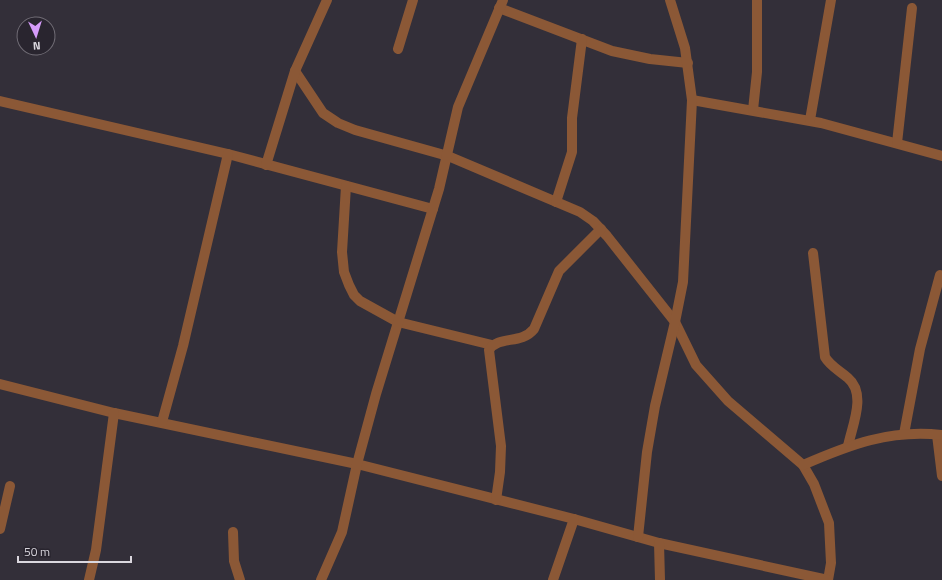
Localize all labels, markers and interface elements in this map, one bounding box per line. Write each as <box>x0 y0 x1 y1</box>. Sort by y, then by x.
north arrow <box>16 16 56 56</box>
text: N <box>32 38 41 54</box>
scale bar <box>18 538 131 564</box>
text: 50 m <box>24 542 50 561</box>

